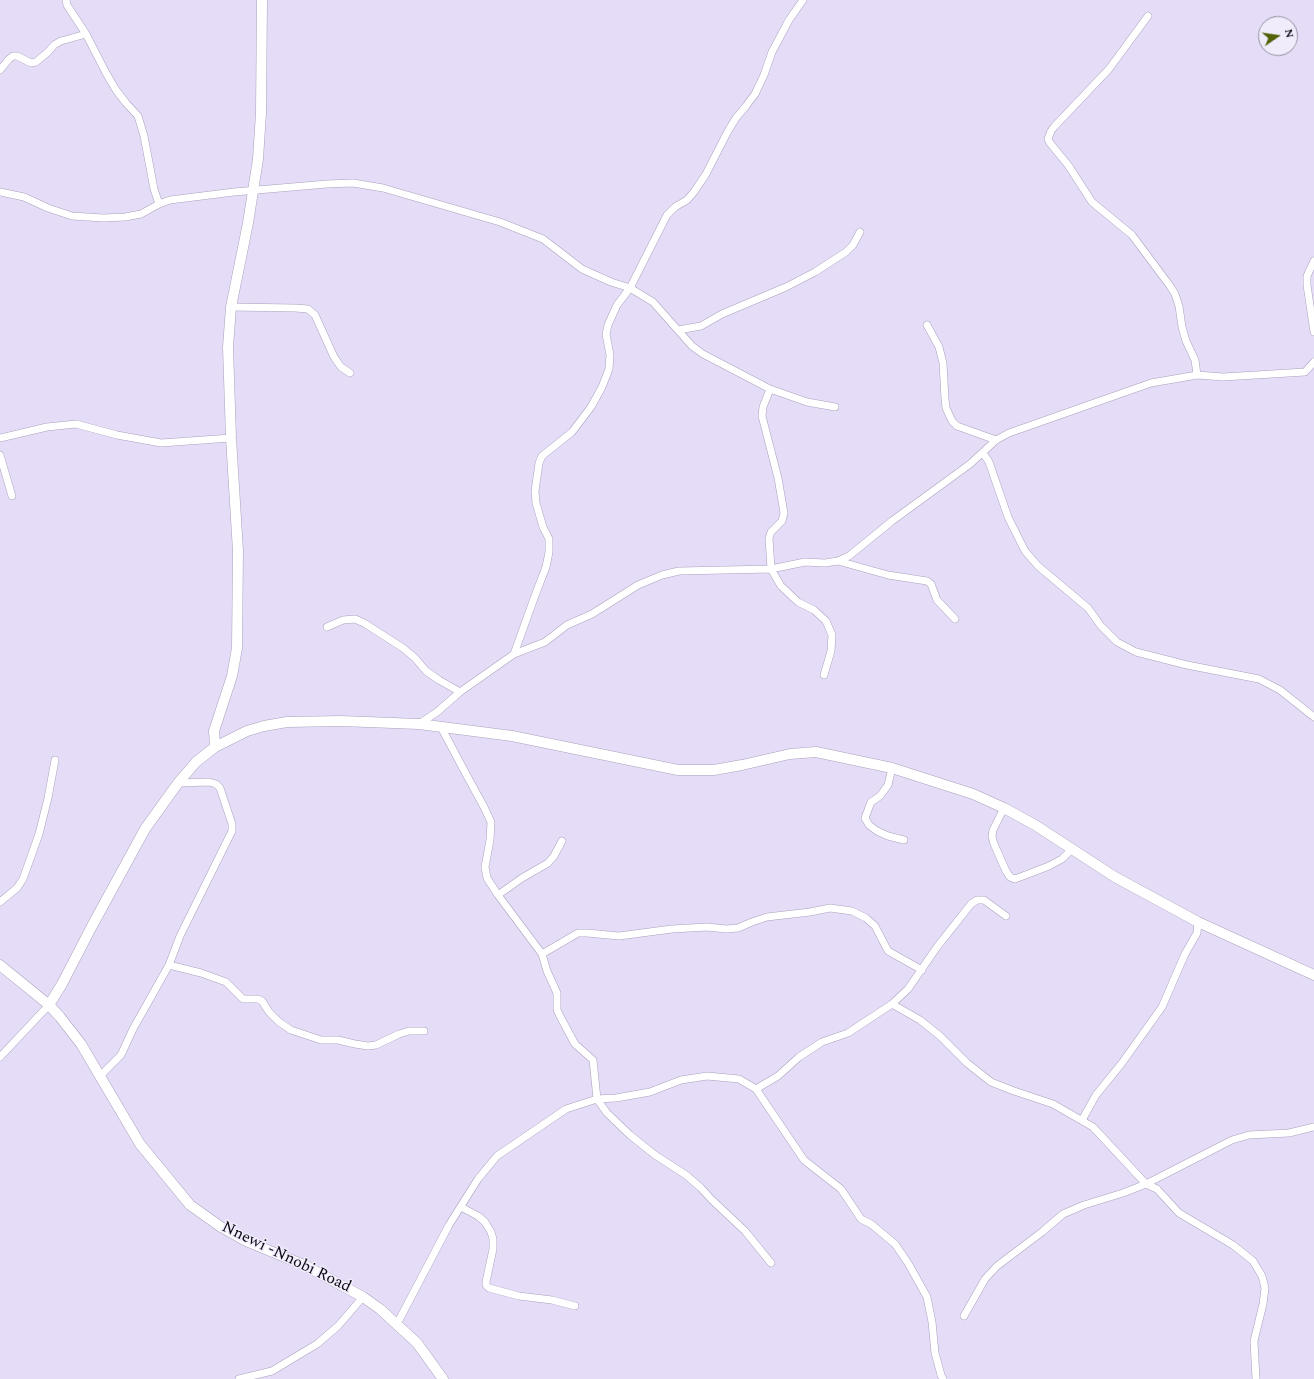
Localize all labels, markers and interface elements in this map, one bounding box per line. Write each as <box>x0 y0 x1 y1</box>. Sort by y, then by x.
north arrow <box>1258 16 1298 56</box>
text: N <box>1280 27 1298 40</box>
street label: Nnewi -Nnobi Road <box>218 1218 354 1298</box>

